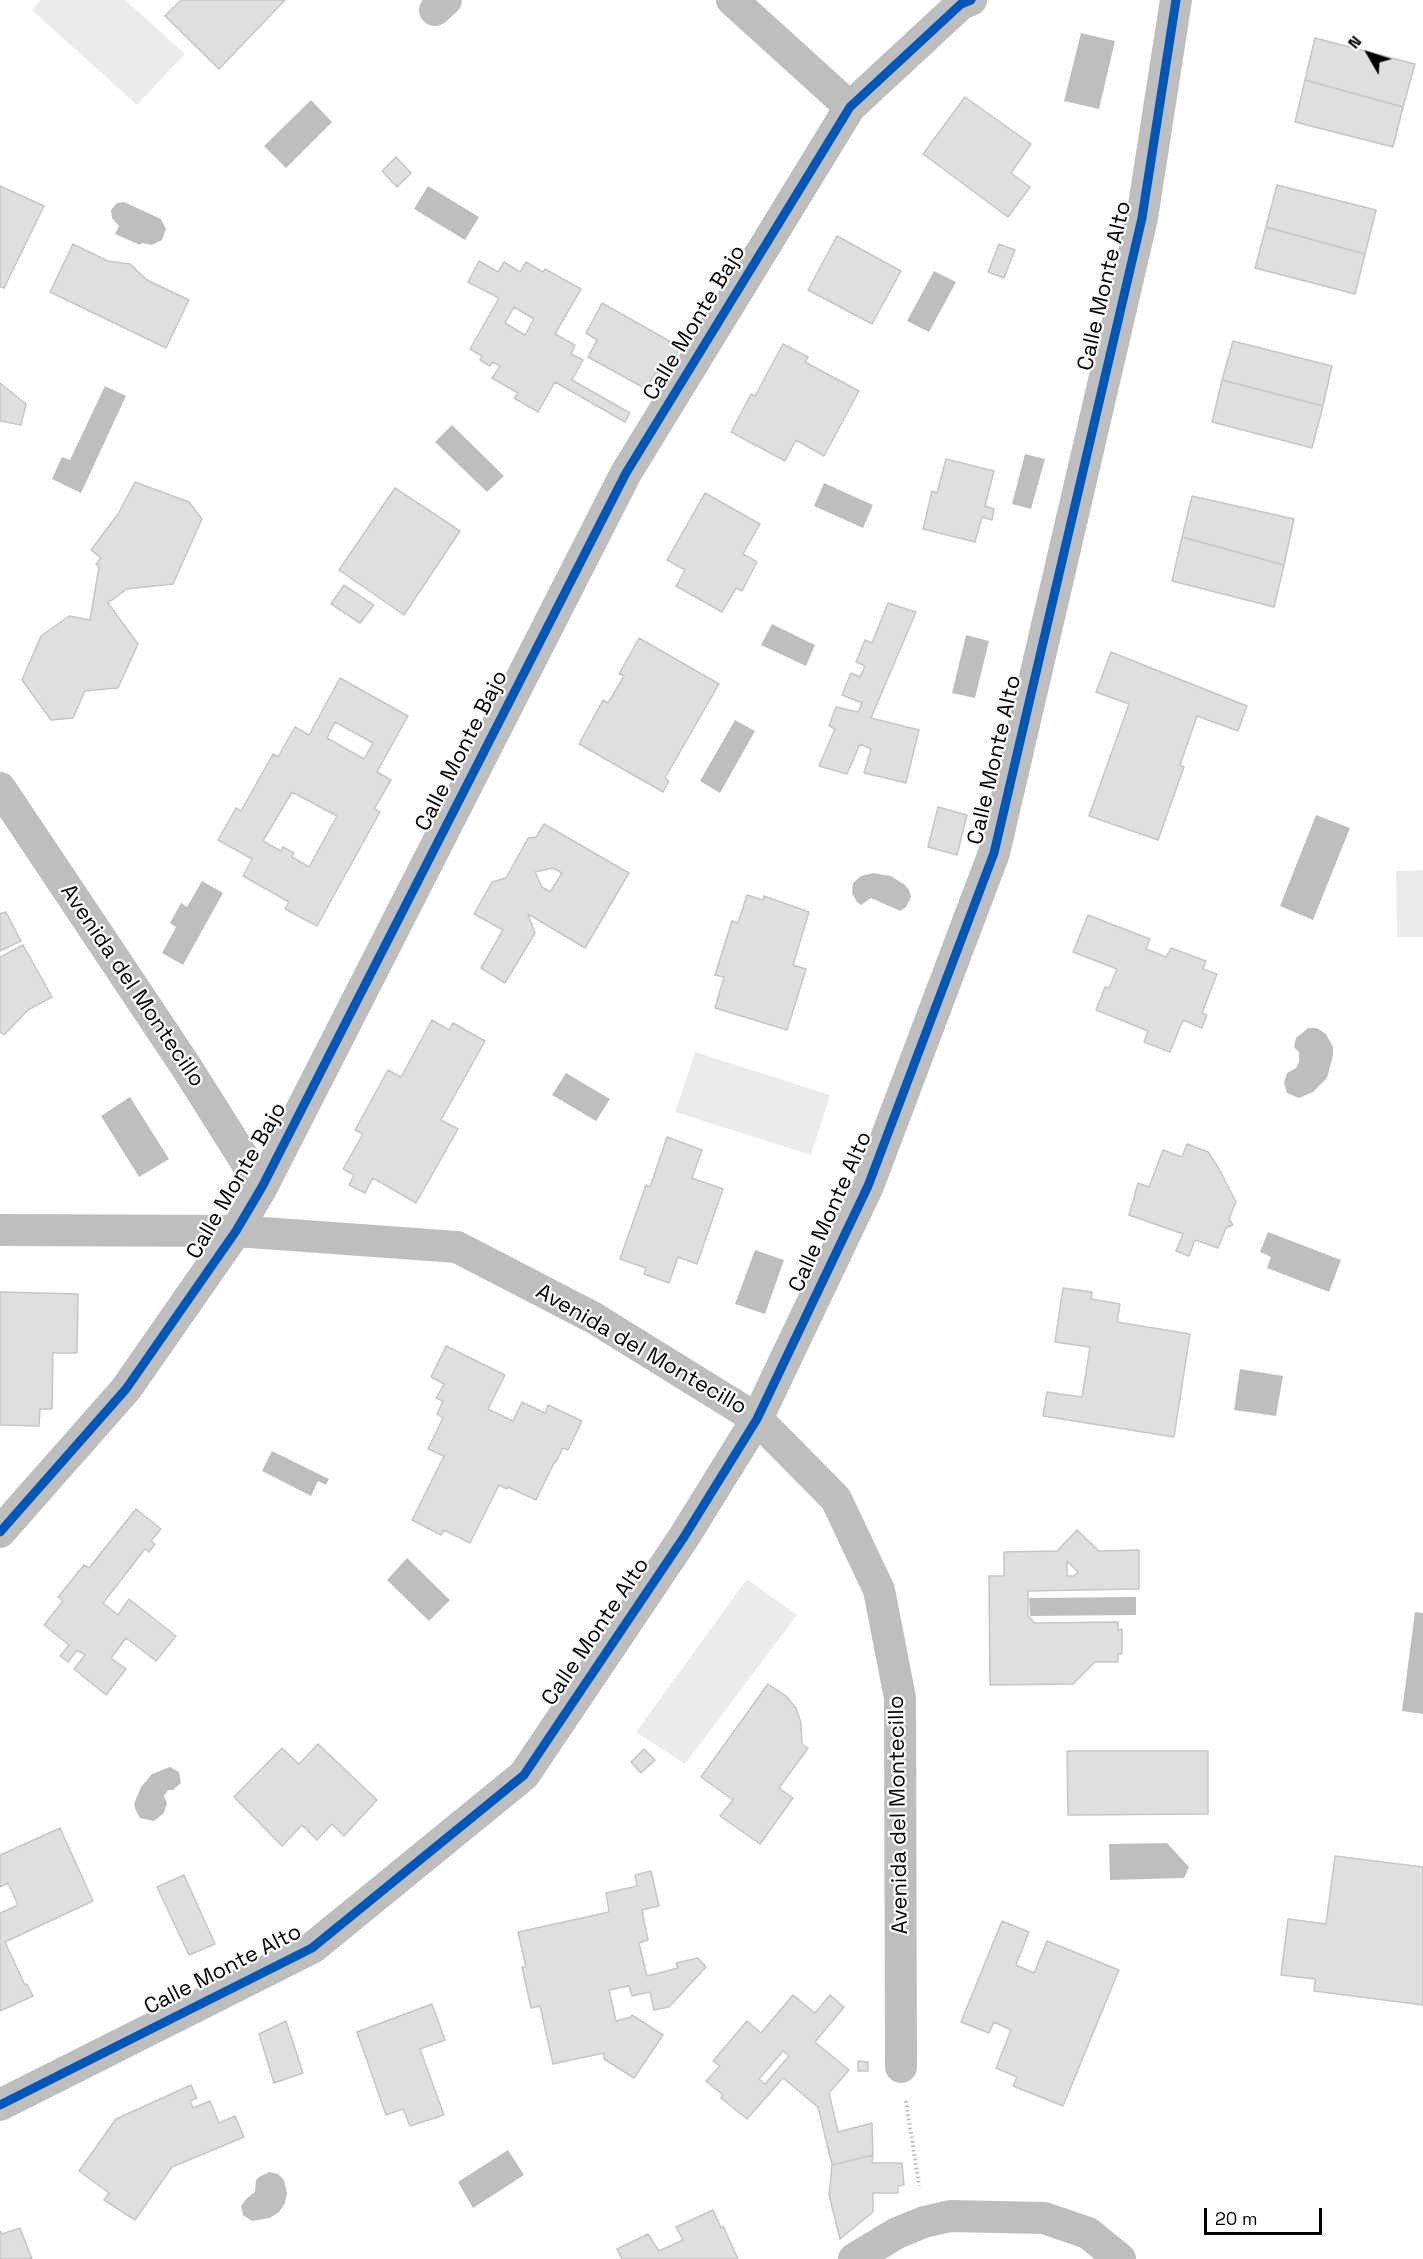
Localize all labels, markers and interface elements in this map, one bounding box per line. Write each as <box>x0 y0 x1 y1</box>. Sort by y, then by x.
north arrow <box>1339 24 1399 84</box>
text: N <box>1343 32 1366 53</box>
street label: Calle Monte Alto <box>1073 199 1137 373</box>
street label: Calle Monte Bajo <box>638 240 752 406</box>
street label: Calle Monte Bajo <box>410 666 514 836</box>
street label: Calle Monte Alto <box>963 673 1027 847</box>
street label: Avenida del Montecillo <box>54 880 210 1092</box>
street label: Calle Monte Bajo <box>181 1098 293 1264</box>
street label: Calle Monte Alto <box>784 1128 878 1296</box>
street label: Avenida del Montecillo <box>531 1279 751 1421</box>
street label: Calle Monte Alto <box>537 1553 655 1711</box>
street label: Avenida del Montecillo <box>884 1695 914 1935</box>
street label: Calle Monte Alto <box>140 1919 306 2021</box>
scale bar <box>1207 2196 1326 2234</box>
text: 20 m <box>1215 2207 1258 2230</box>

